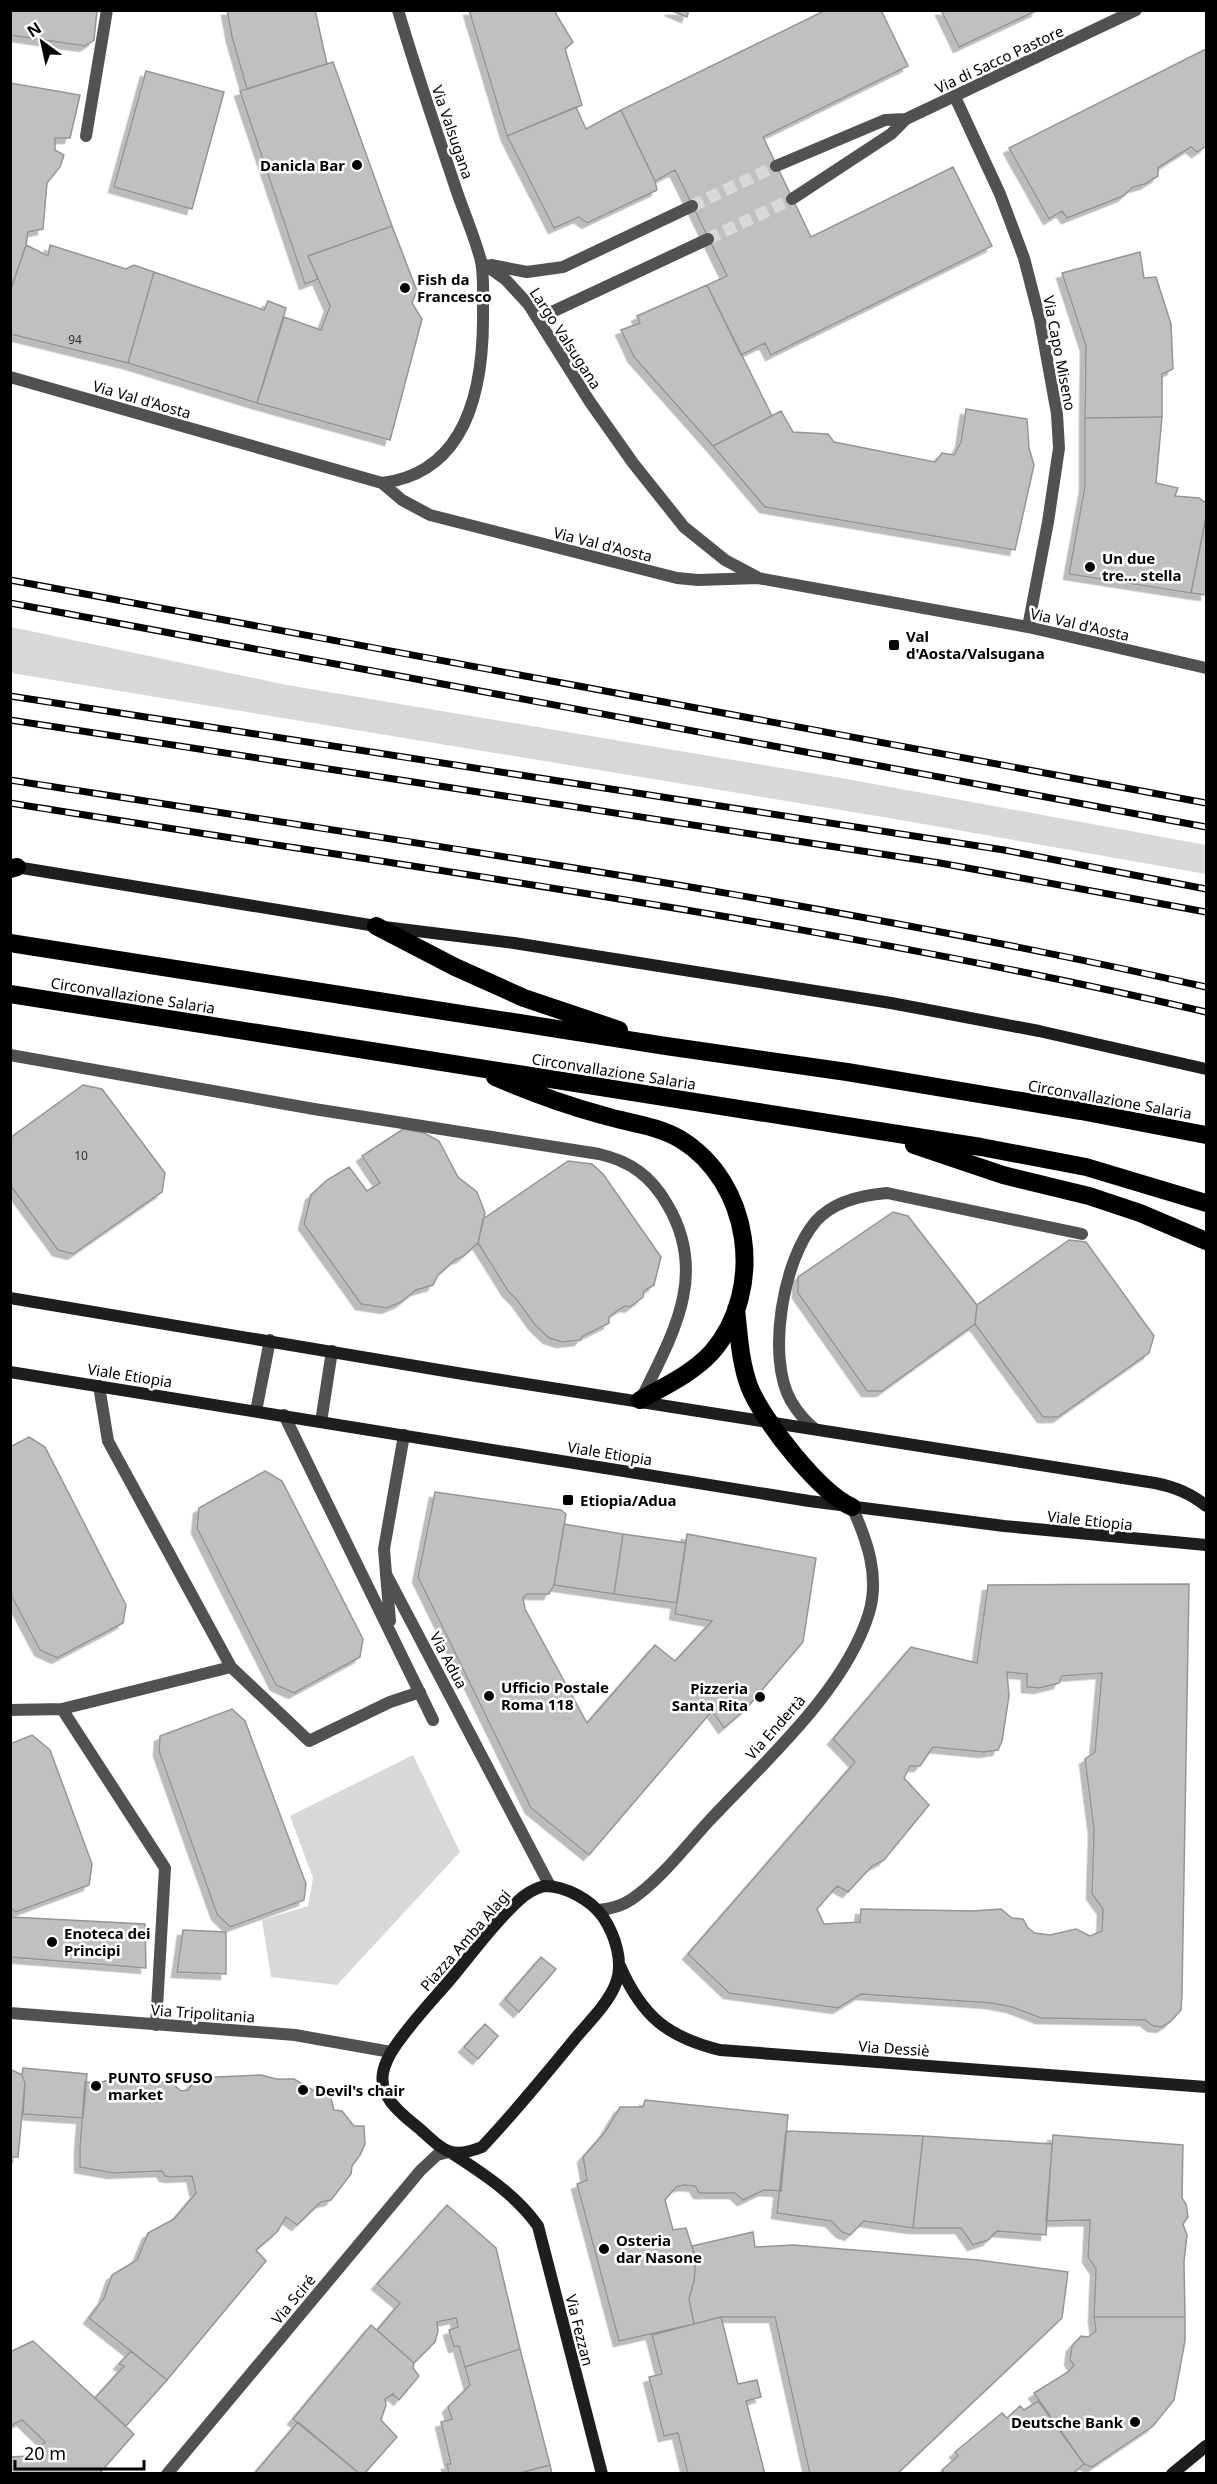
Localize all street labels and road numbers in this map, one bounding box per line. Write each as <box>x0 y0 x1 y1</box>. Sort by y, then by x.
street label: Via di Sacco Pastore <box>931 20 1067 98</box>
street label: Via Valsugana <box>428 82 478 182</box>
street label: Largo Valsugana <box>526 283 606 393</box>
street label: Via Capo Miseno <box>1039 294 1081 412</box>
street label: Via Val d'Aosta <box>91 375 193 423</box>
street label: Via Val d'Aosta <box>551 522 655 566</box>
street label: Via Val d'Aosta <box>1028 603 1132 645</box>
street label: Circonvallazione Salaria <box>49 972 217 1018</box>
street label: Circonvallazione Salaria <box>530 1048 698 1094</box>
street label: Circonvallazione Salaria <box>1027 1075 1193 1123</box>
street label: Viale Etiopia <box>86 1358 174 1392</box>
street label: Viale Etiopia <box>566 1436 654 1470</box>
street label: Viale Etiopia <box>1046 1506 1134 1534</box>
street label: Via Adua <box>426 1628 472 1692</box>
street label: Via Endertà <box>741 1690 809 1764</box>
street label: Piazza Amba Alagi <box>415 1885 515 1995</box>
street label: Via Tripolitania <box>150 1999 256 2027</box>
street label: Via Dessiè <box>858 2036 930 2060</box>
street label: Via Sciré <box>266 2270 320 2328</box>
street label: Via Fezzan <box>561 2292 599 2368</box>

